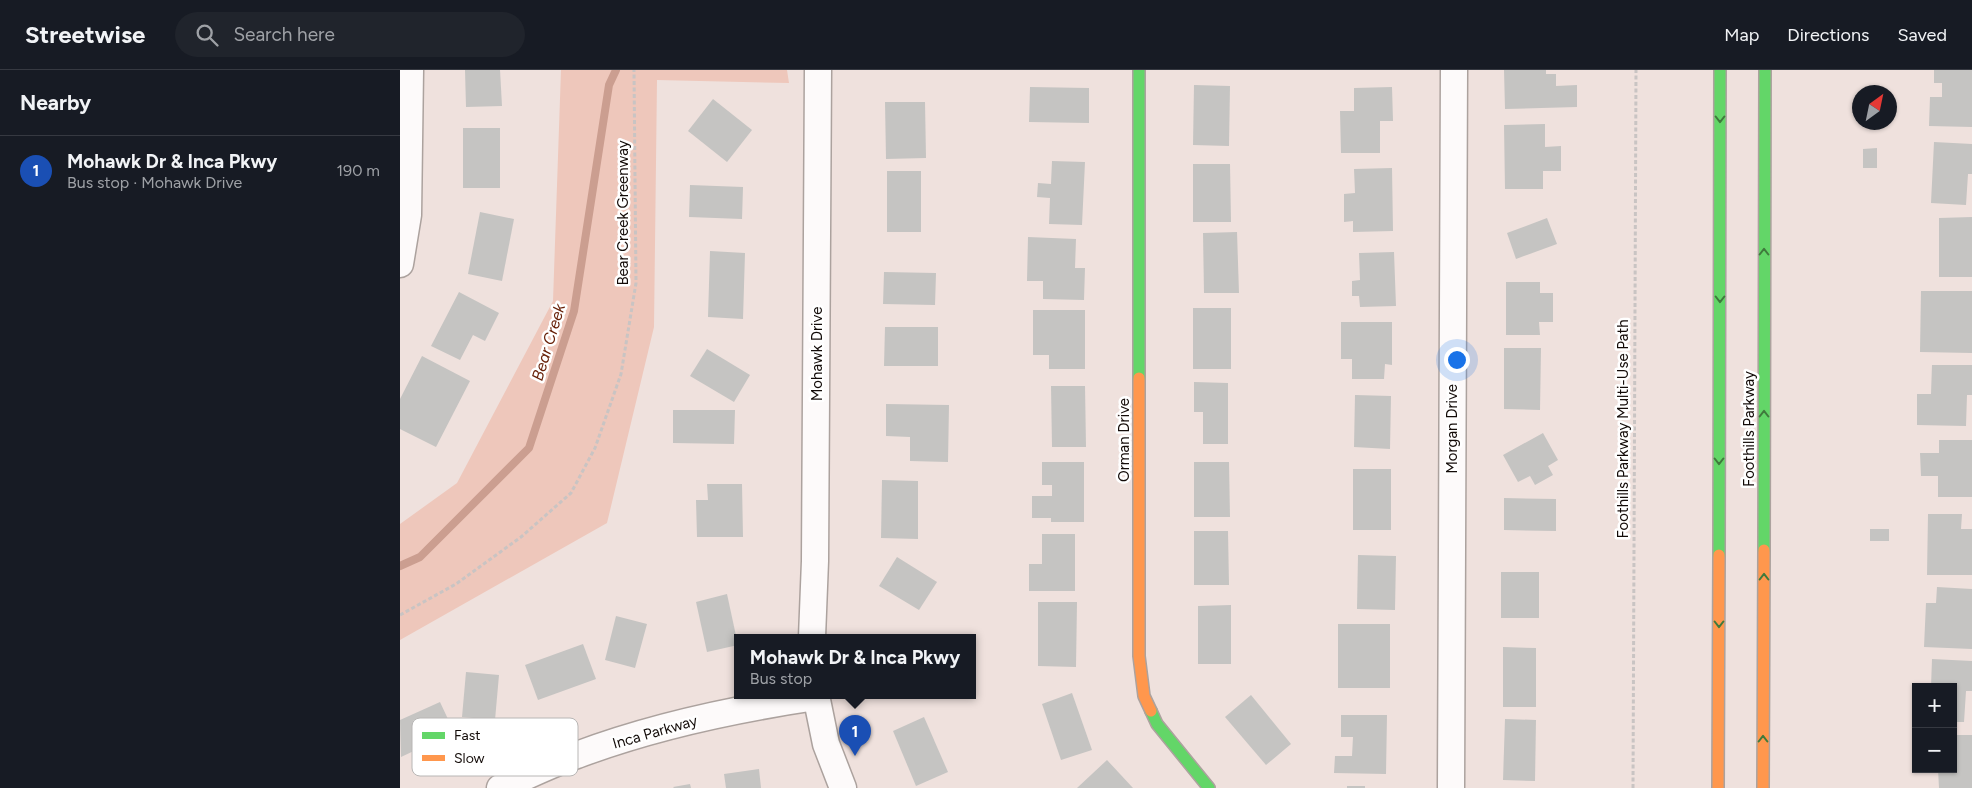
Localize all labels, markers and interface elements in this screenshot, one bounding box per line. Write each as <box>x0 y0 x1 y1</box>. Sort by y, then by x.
search box <box>175 12 525 57</box>
text: Streetwise <box>25 20 145 49</box>
icon: search <box>193 21 221 49</box>
text: Search here <box>233 23 335 46</box>
text: Map <box>1724 24 1759 46</box>
text: Directions <box>1787 24 1869 46</box>
text: Saved <box>1897 24 1947 46</box>
north arrow <box>1852 85 1897 130</box>
text: Nearby <box>20 90 91 115</box>
one-way arrow <box>1715 115 1725 123</box>
street label: Bear Creek Greenway <box>614 140 632 286</box>
text: Mohawk Dr & Inca Pkwy <box>67 150 277 173</box>
text: 1 <box>33 161 39 180</box>
text: 190 m <box>337 161 380 180</box>
text: Bus stop · Mohawk Drive <box>67 173 242 192</box>
one-way arrow <box>1759 248 1769 256</box>
one-way arrow <box>1715 295 1725 303</box>
water label: Bear Creek <box>528 300 570 383</box>
street label: Mohawk Drive <box>808 307 826 401</box>
street label: Foothills Parkway Multi-Use Path <box>1614 319 1632 539</box>
your location <box>1444 347 1470 373</box>
street label: Foothills Parkway <box>1740 371 1758 487</box>
street label: Morgan Drive <box>1443 384 1461 474</box>
street label: Orman Drive <box>1115 398 1133 482</box>
one-way arrow <box>1759 410 1769 418</box>
one-way arrow <box>1714 458 1724 465</box>
one-way arrow <box>1759 573 1769 580</box>
one-way arrow <box>1714 620 1724 628</box>
popup <box>734 634 976 699</box>
text: Mohawk Dr & Inca Pkwy <box>750 646 960 669</box>
text: Bus stop <box>750 669 812 688</box>
map controls <box>1912 683 1957 773</box>
button: + <box>1912 683 1957 728</box>
street label: Inca Parkway <box>610 711 700 753</box>
pin: 1 <box>839 715 871 756</box>
legend <box>412 718 578 776</box>
text: Fast <box>454 727 480 744</box>
button: − <box>1912 728 1957 773</box>
one-way arrow <box>1758 735 1768 743</box>
text: Slow <box>454 750 485 767</box>

